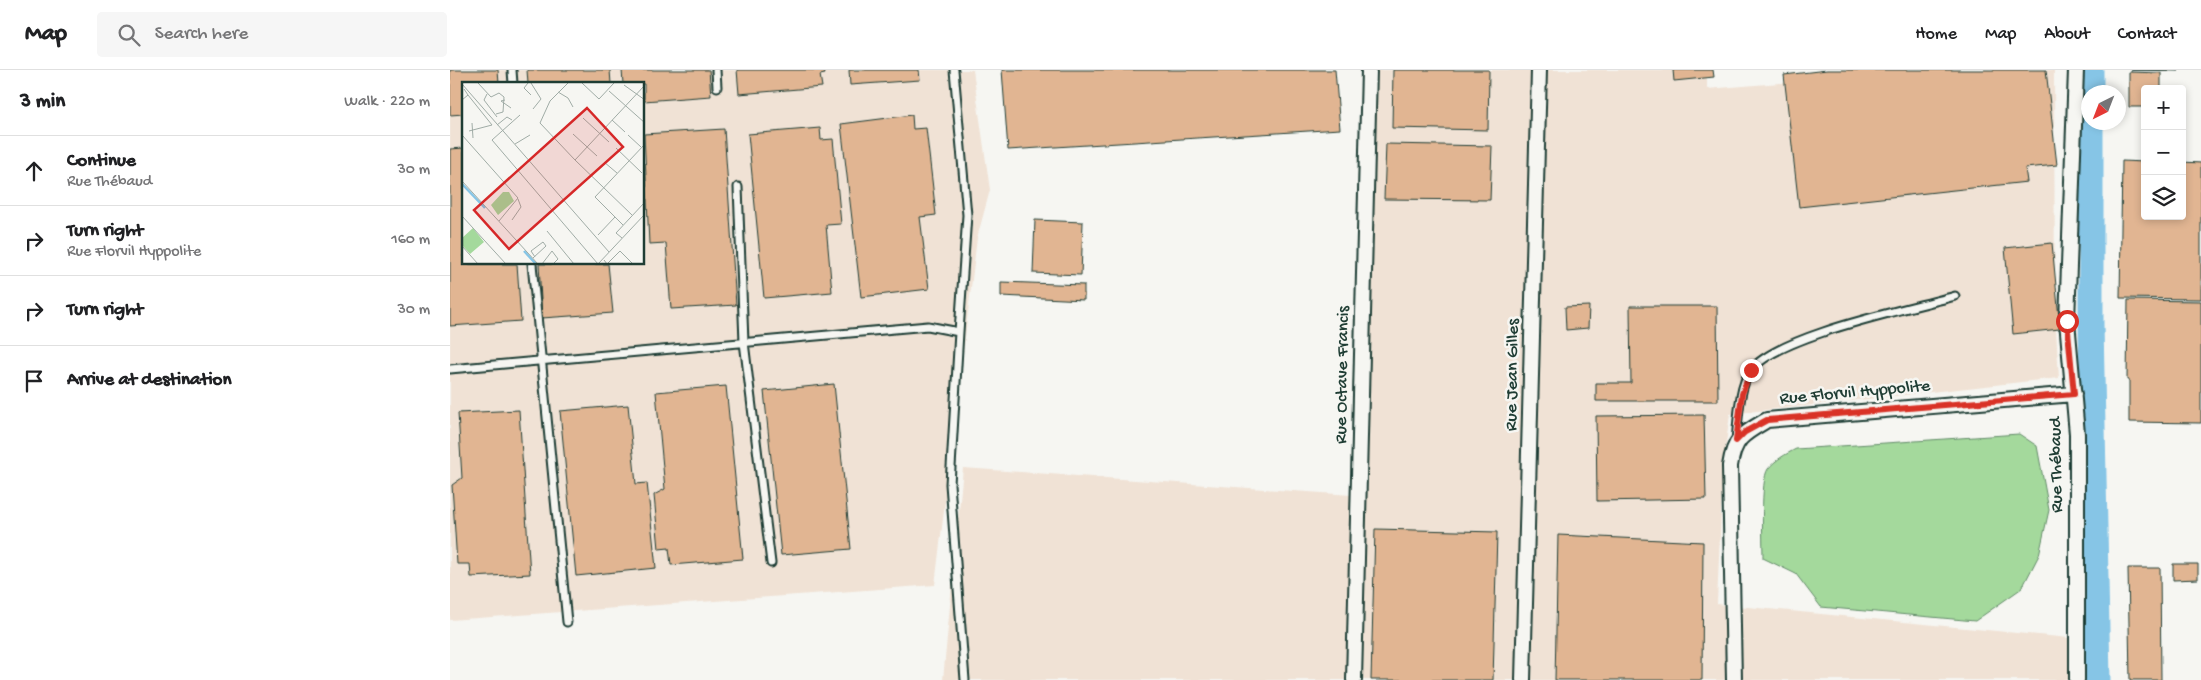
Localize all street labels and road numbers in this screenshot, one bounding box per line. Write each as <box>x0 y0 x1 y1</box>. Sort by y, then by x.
street label: Rue Octave Francis <box>1331 304 1355 444</box>
street label: Rue Jean Gilles <box>1502 317 1525 431</box>
street label: Rue Florvil Hyppolite <box>1779 376 1932 410</box>
street label: Rue Thébaud <box>2046 415 2068 513</box>

